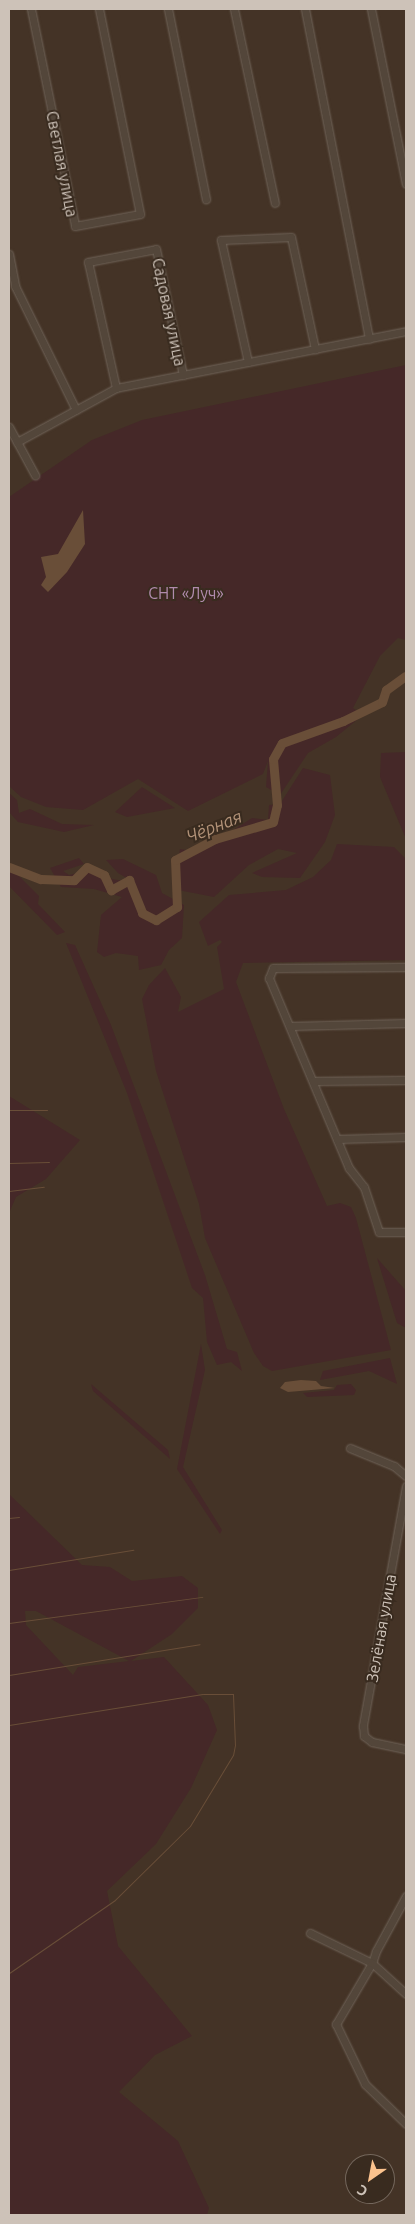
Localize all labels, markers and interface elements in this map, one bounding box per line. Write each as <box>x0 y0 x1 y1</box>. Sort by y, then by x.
street label: Светлая улица <box>42 109 82 219</box>
street label: Садовая улица <box>148 256 190 368</box>
park label: СНТ «Луч» <box>148 583 224 603</box>
water label: Чёрная <box>183 805 245 847</box>
street label: Зелёная улица <box>362 1572 400 1684</box>
north arrow <box>345 2154 395 2204</box>
text: С <box>354 2182 370 2200</box>

